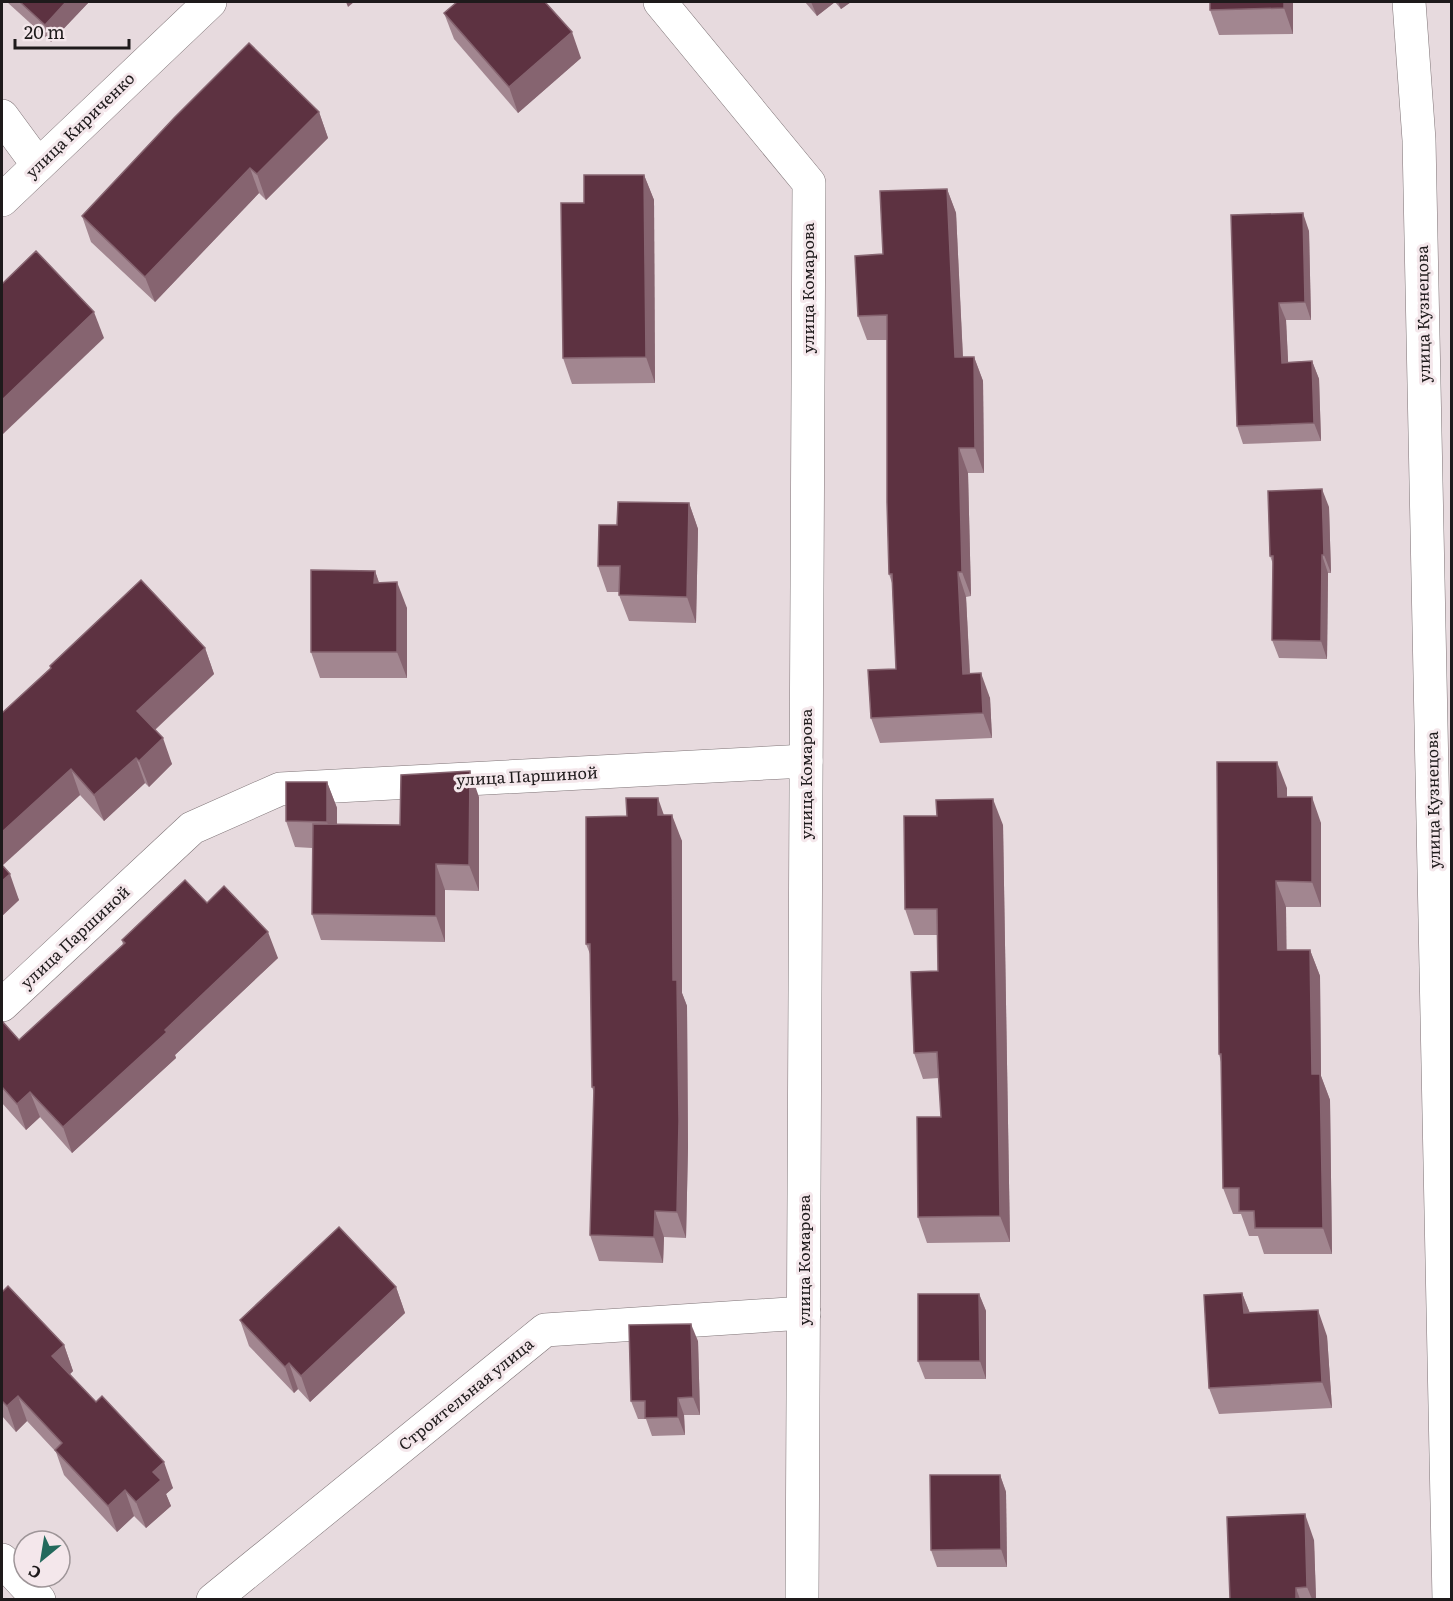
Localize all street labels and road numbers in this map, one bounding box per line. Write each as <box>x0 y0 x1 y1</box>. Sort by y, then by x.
street label: улица Кириченко <box>19 66 139 183</box>
street label: улица Комарова <box>795 222 819 353</box>
street label: улица Кузнецова <box>1409 245 1435 383</box>
street label: улица Комарова <box>793 708 817 839</box>
street label: улица Кузнецова <box>1419 731 1445 869</box>
street label: улица Паршиной <box>456 759 598 791</box>
street label: улица Паршиной <box>14 879 134 993</box>
street label: улица Комарова <box>791 1194 815 1325</box>
street label: Строительная улица <box>393 1331 538 1455</box>

